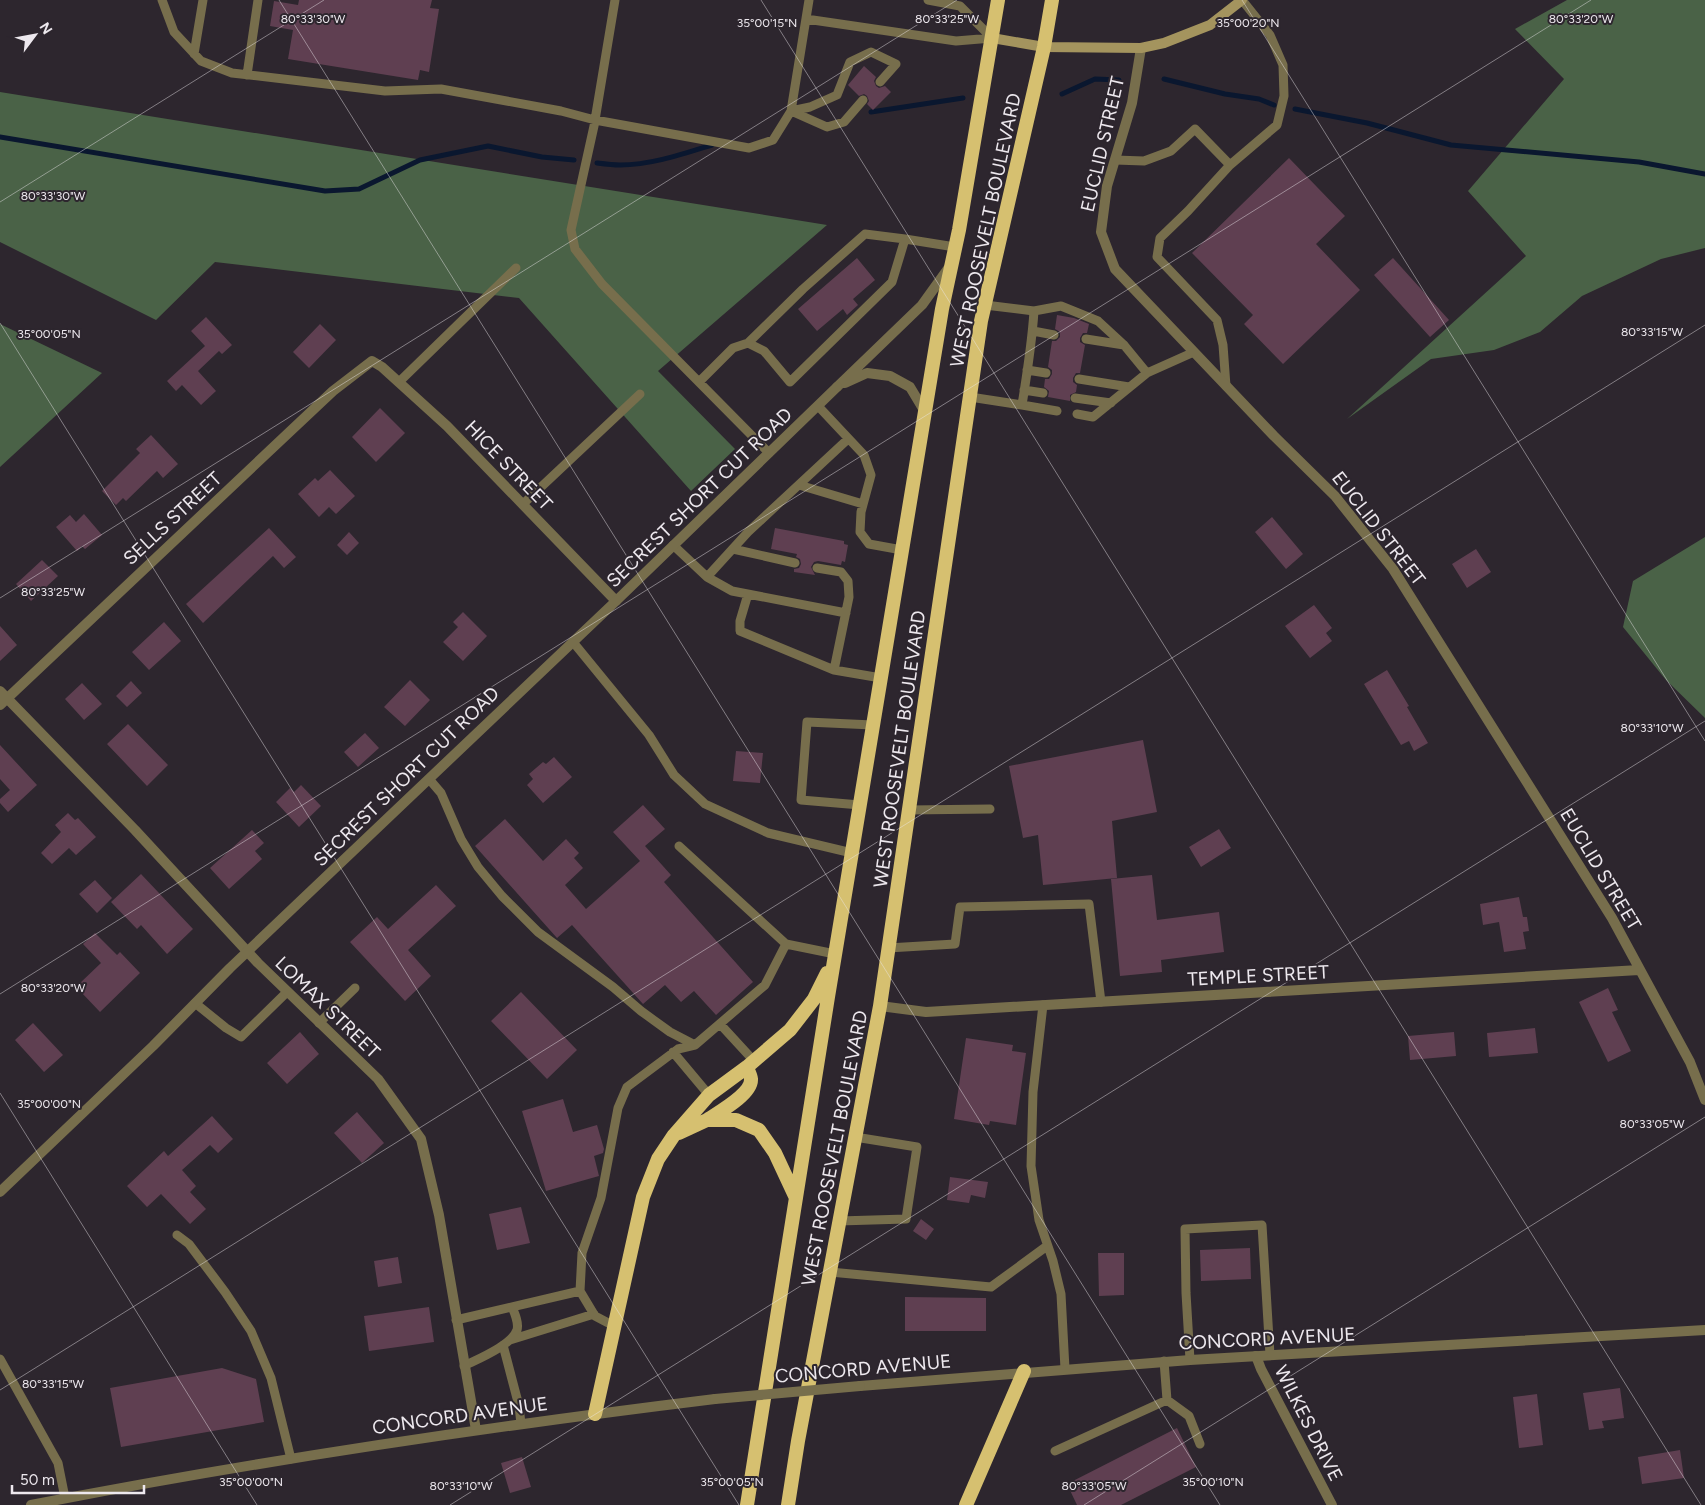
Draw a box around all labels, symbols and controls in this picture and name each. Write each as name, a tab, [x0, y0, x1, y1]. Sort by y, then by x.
north arrow	[10, 10, 60, 60]
text: 80°33'30"W	[281, 12, 346, 26]
text: 80°33'25"W	[915, 12, 979, 26]
text: 80°33'20"W	[1549, 12, 1614, 26]
text: 35°00'15"N	[737, 16, 797, 30]
text: 35°00'20"N	[1216, 16, 1280, 30]
text: N	[36, 19, 56, 37]
street label: EUCLID STREET	[1076, 74, 1129, 214]
street label: WEST ROOSEVELT BOULEVARD	[945, 91, 1026, 369]
text: 80°33'30"W	[21, 189, 86, 203]
text: 80°33'15"W	[1621, 325, 1684, 339]
text: 35°00'05"N	[17, 327, 81, 341]
street label: SECREST SHORT CUT ROAD	[602, 403, 797, 592]
street label: HICE STREET	[460, 416, 558, 515]
street label: SELLS STREET	[118, 467, 227, 570]
street label: EUCLID STREET	[1327, 467, 1431, 590]
text: 80°33'25"W	[21, 585, 85, 599]
street label: WEST ROOSEVELT BOULEVARD	[869, 609, 930, 889]
street label: SECREST SHORT CUT ROAD	[309, 682, 504, 871]
text: 80°33'10"W	[1621, 721, 1684, 735]
street label: EUCLID STREET	[1555, 804, 1646, 935]
street label: LOMAX STREET	[271, 952, 385, 1063]
street label: TEMPLE STREET	[1187, 960, 1330, 991]
text: 80°33'20"W	[21, 981, 86, 995]
street label: WEST ROOSEVELT BOULEVARD	[797, 1009, 872, 1288]
text: 35°00'00"N	[17, 1097, 81, 1111]
text: 80°33'05"W	[1620, 1117, 1685, 1131]
street label: CONCORD AVENUE	[1178, 1322, 1356, 1355]
street label: CONCORD AVENUE	[774, 1349, 952, 1388]
street label: WILKES DRIVE	[1269, 1361, 1348, 1485]
text: 80°33'15"W	[22, 1377, 85, 1391]
street label: CONCORD AVENUE	[371, 1392, 549, 1439]
scale bar	[12, 1462, 145, 1494]
text: 50 m	[20, 1471, 55, 1489]
text: 35°00'00"N	[219, 1475, 283, 1489]
text: 35°00'05"N	[700, 1475, 764, 1489]
text: 35°00'10"N	[1182, 1475, 1244, 1489]
text: 80°33'10"W	[430, 1479, 493, 1493]
text: 80°33'05"W	[1062, 1479, 1127, 1493]

